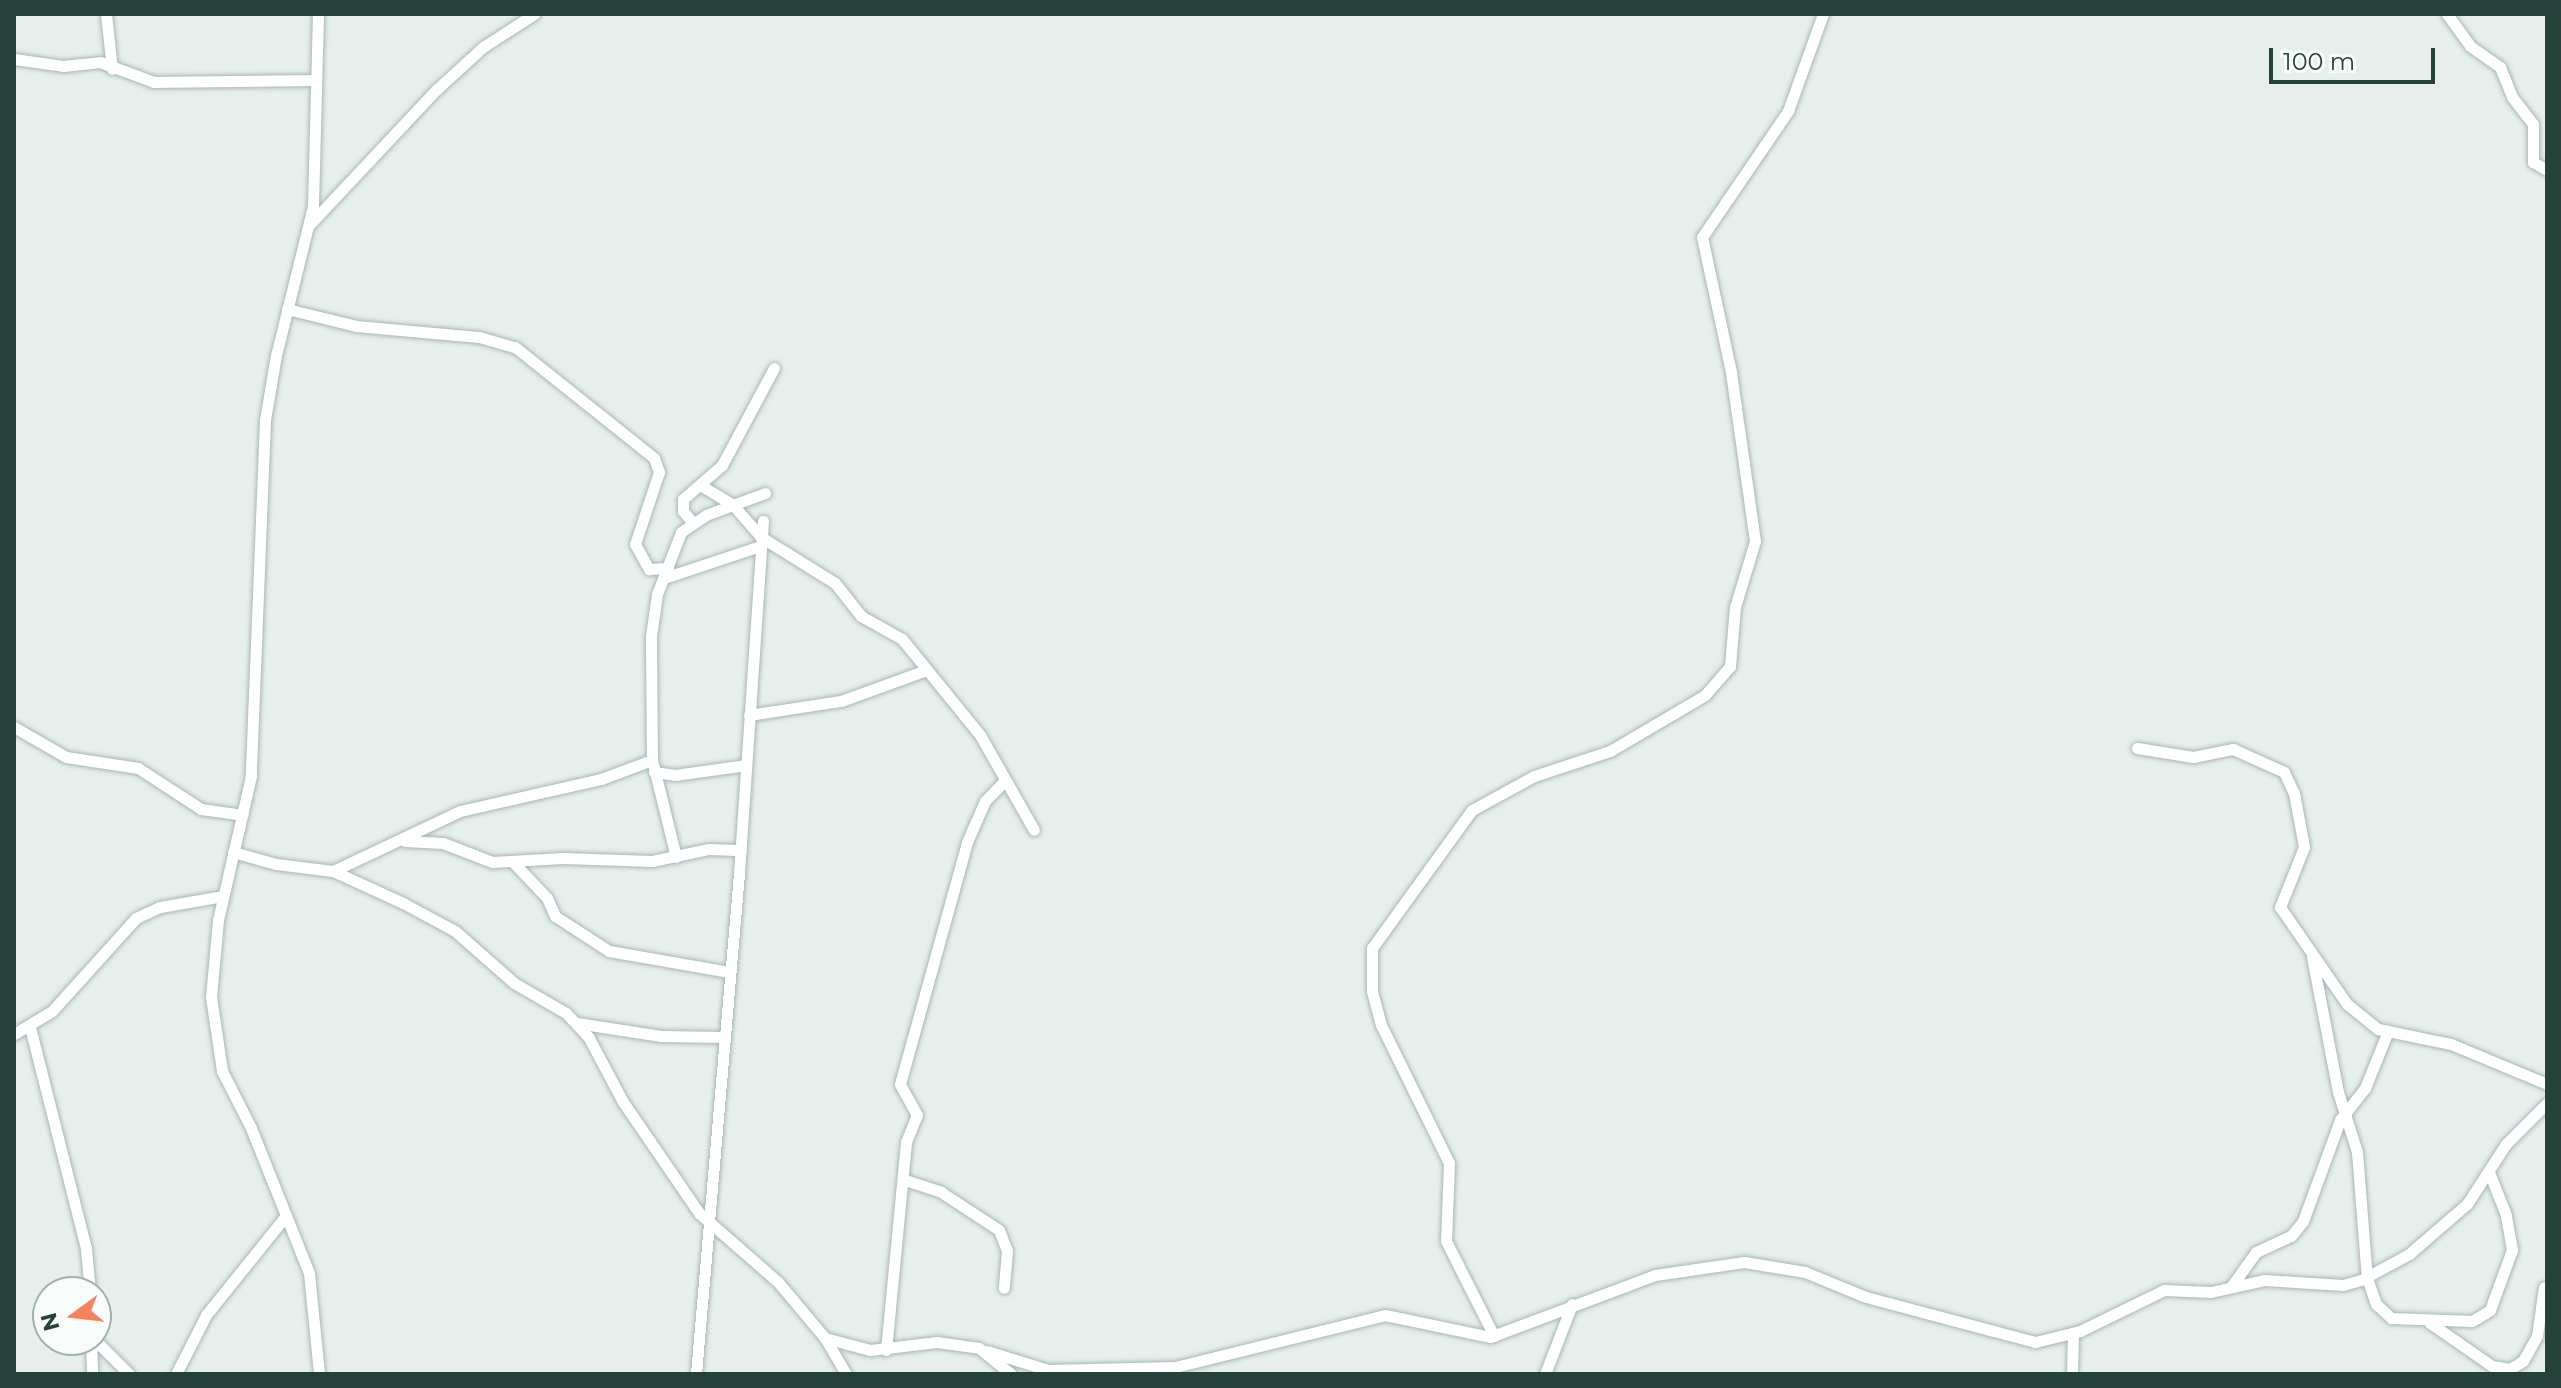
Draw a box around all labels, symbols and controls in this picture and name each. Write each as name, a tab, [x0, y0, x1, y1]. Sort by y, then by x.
scale bar	[2273, 32, 2439, 82]
text: 100 m	[2283, 47, 2355, 76]
north arrow	[32, 1276, 112, 1356]
text: N	[35, 1310, 66, 1334]

